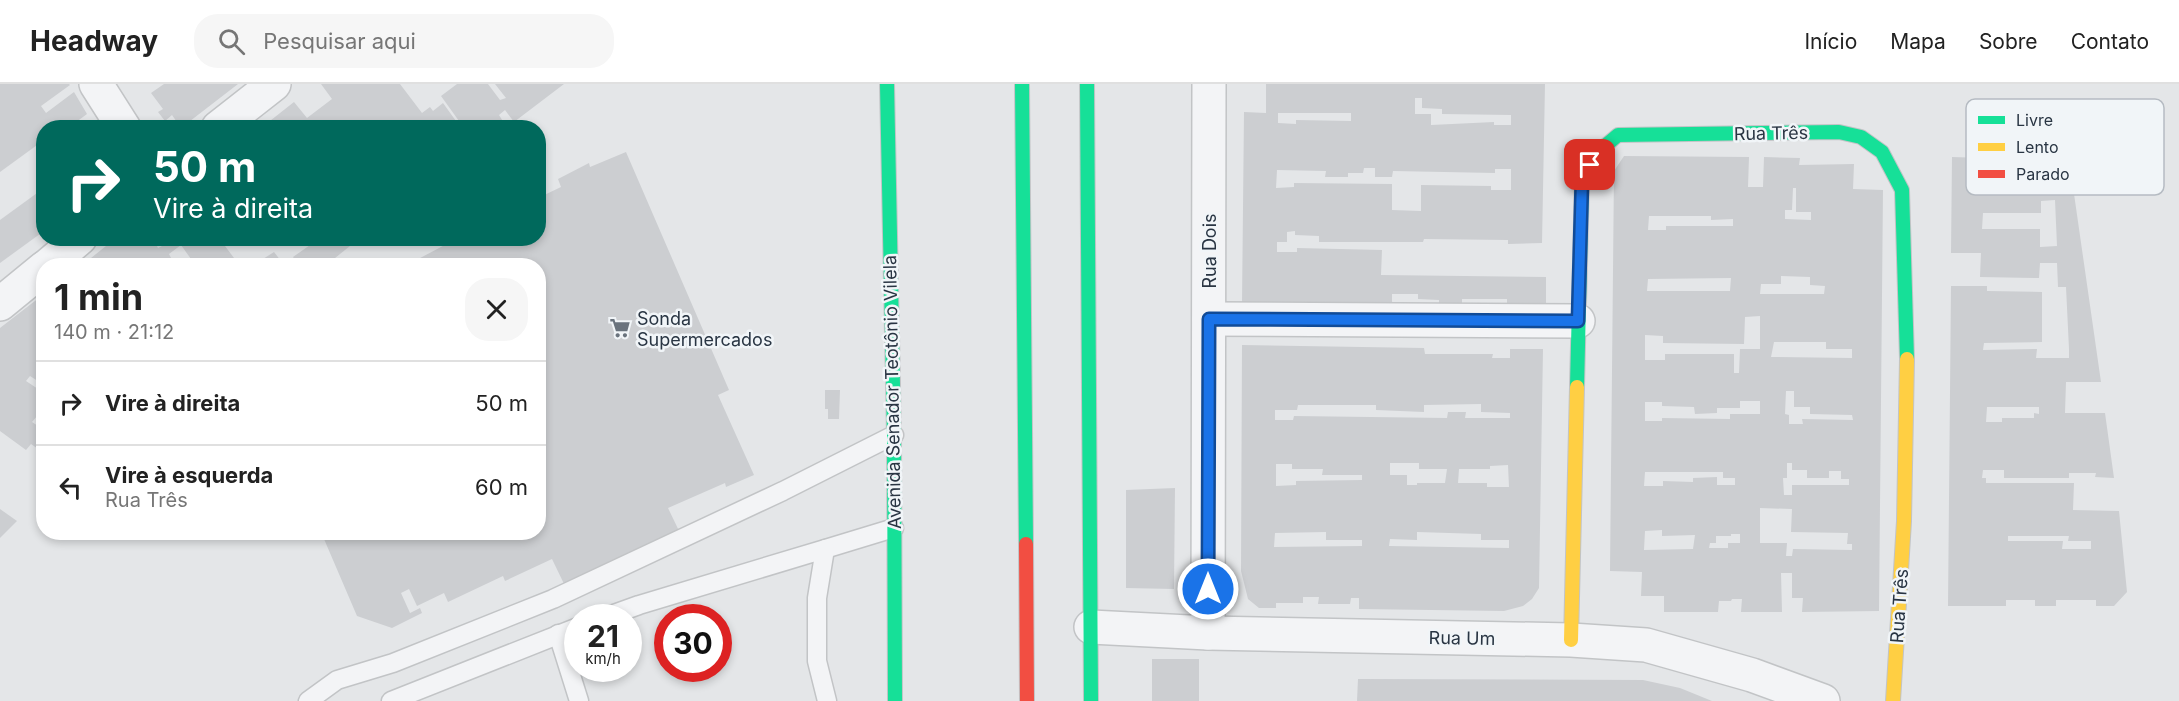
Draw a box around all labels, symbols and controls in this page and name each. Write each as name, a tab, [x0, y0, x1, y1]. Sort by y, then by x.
search box	[194, 14, 614, 68]
text: Headway	[30, 24, 158, 58]
icon: search	[215, 25, 248, 58]
text: Pesquisar aqui	[263, 28, 416, 54]
text: Início	[1804, 29, 1857, 54]
text: Mapa	[1890, 29, 1946, 54]
text: Sobre	[1979, 29, 2038, 54]
text: Contato	[2071, 29, 2149, 54]
legend	[1966, 99, 2164, 195]
text: Livre	[2016, 110, 2053, 130]
street label: Rua Três	[1734, 122, 1808, 144]
text: Lento	[2016, 137, 2059, 157]
pin	[1564, 139, 1615, 190]
text: 50 m	[153, 141, 256, 192]
icon: right	[54, 144, 132, 222]
icon: arrive	[1573, 148, 1606, 181]
text: Parado	[2016, 164, 2070, 184]
text: Vire à direita	[153, 192, 313, 225]
street label: Rua Dois	[1199, 213, 1220, 289]
street label: Avenida Senador Teotônio Vilela	[879, 255, 905, 529]
text: 1 min	[54, 275, 143, 319]
button: close	[465, 278, 528, 341]
place label: Sonda Supermercados	[637, 308, 772, 350]
supermarket icon: Sonda Supermercados	[608, 316, 632, 340]
text: 140 m · 21:12	[54, 320, 174, 344]
icon: right	[54, 387, 87, 420]
text: Vire à direita	[105, 390, 240, 416]
text: 50 m	[475, 390, 528, 416]
text: Vire à esquerda	[105, 462, 273, 488]
icon: left	[54, 471, 87, 504]
text: 60 m	[475, 474, 528, 500]
text: Rua Três	[105, 488, 188, 512]
position arrow	[1176, 557, 1240, 621]
street label: Rua Três	[1886, 568, 1912, 644]
speed limit sign: 30	[654, 604, 732, 682]
text: 21	[587, 618, 619, 654]
street label: Rua Um	[1429, 627, 1495, 649]
text: km/h	[585, 649, 621, 668]

